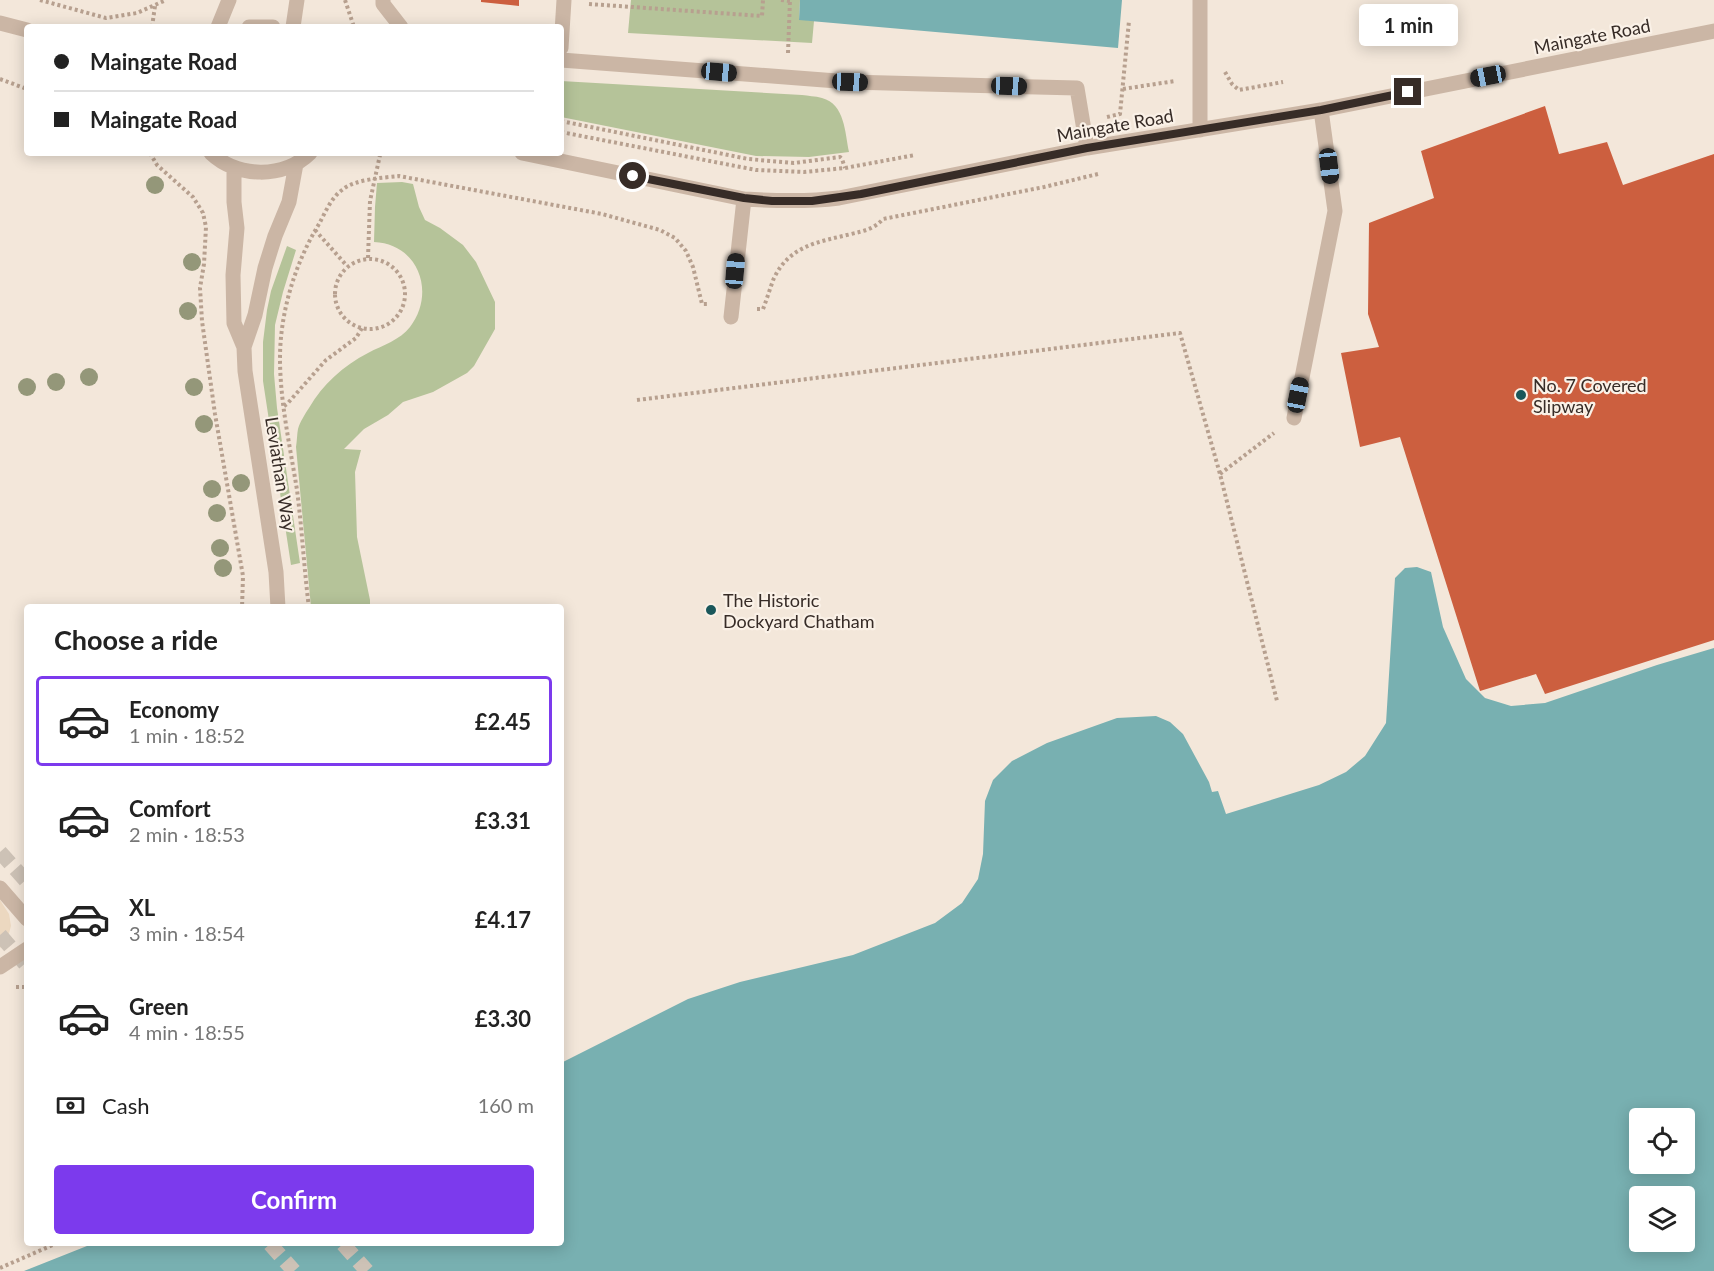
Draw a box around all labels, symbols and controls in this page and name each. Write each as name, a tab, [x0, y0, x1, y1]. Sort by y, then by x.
callout: 1 min	[1358, 5, 1458, 47]
text: 1 min	[1384, 13, 1433, 37]
street label: Maingate Road	[1532, 14, 1652, 58]
text: Maingate Road	[90, 48, 237, 75]
car	[700, 61, 738, 83]
car	[1469, 64, 1507, 88]
car	[832, 72, 868, 92]
car	[991, 76, 1027, 96]
route end	[1394, 78, 1421, 105]
street label: Maingate Road	[1055, 104, 1175, 146]
text: Maingate Road	[90, 106, 237, 133]
car	[1318, 147, 1340, 185]
route start	[619, 162, 646, 189]
car	[724, 252, 746, 290]
place label: No. 7 Covered Slipway	[1533, 374, 1647, 417]
car	[1286, 376, 1310, 414]
marker: No. 7 Covered Slipway	[1514, 388, 1528, 402]
street label: Leviathan Way	[261, 415, 301, 534]
place label: The Historic Dockyard Chatham	[723, 589, 875, 632]
marker: The Historic Dockyard Chatham	[704, 603, 718, 617]
text: Choose a ride	[54, 623, 218, 656]
icon: car	[57, 694, 111, 748]
text: Economy	[129, 696, 219, 723]
text: £2.45	[475, 708, 531, 735]
text: 1 min · 18:52	[129, 723, 245, 747]
icon: car	[57, 793, 111, 847]
text: Comfort	[129, 795, 211, 822]
text: £3.31	[475, 807, 531, 834]
text: 2 min · 18:53	[129, 822, 245, 846]
icon: car	[57, 892, 111, 946]
text: XL	[129, 894, 155, 921]
text: £4.17	[475, 906, 531, 933]
text: 3 min · 18:54	[129, 921, 245, 945]
icon: car	[57, 991, 111, 1045]
text: Green	[129, 993, 189, 1020]
text: £3.30	[475, 1005, 531, 1032]
text: 4 min · 18:55	[129, 1020, 245, 1044]
icon: cash	[54, 1089, 87, 1122]
text: Cash	[102, 1092, 149, 1119]
text: 160 m	[478, 1093, 534, 1117]
map controls	[1629, 1108, 1695, 1252]
button: locate	[1629, 1108, 1695, 1174]
button: Confirm	[54, 1165, 534, 1234]
button: layers	[1629, 1186, 1695, 1252]

